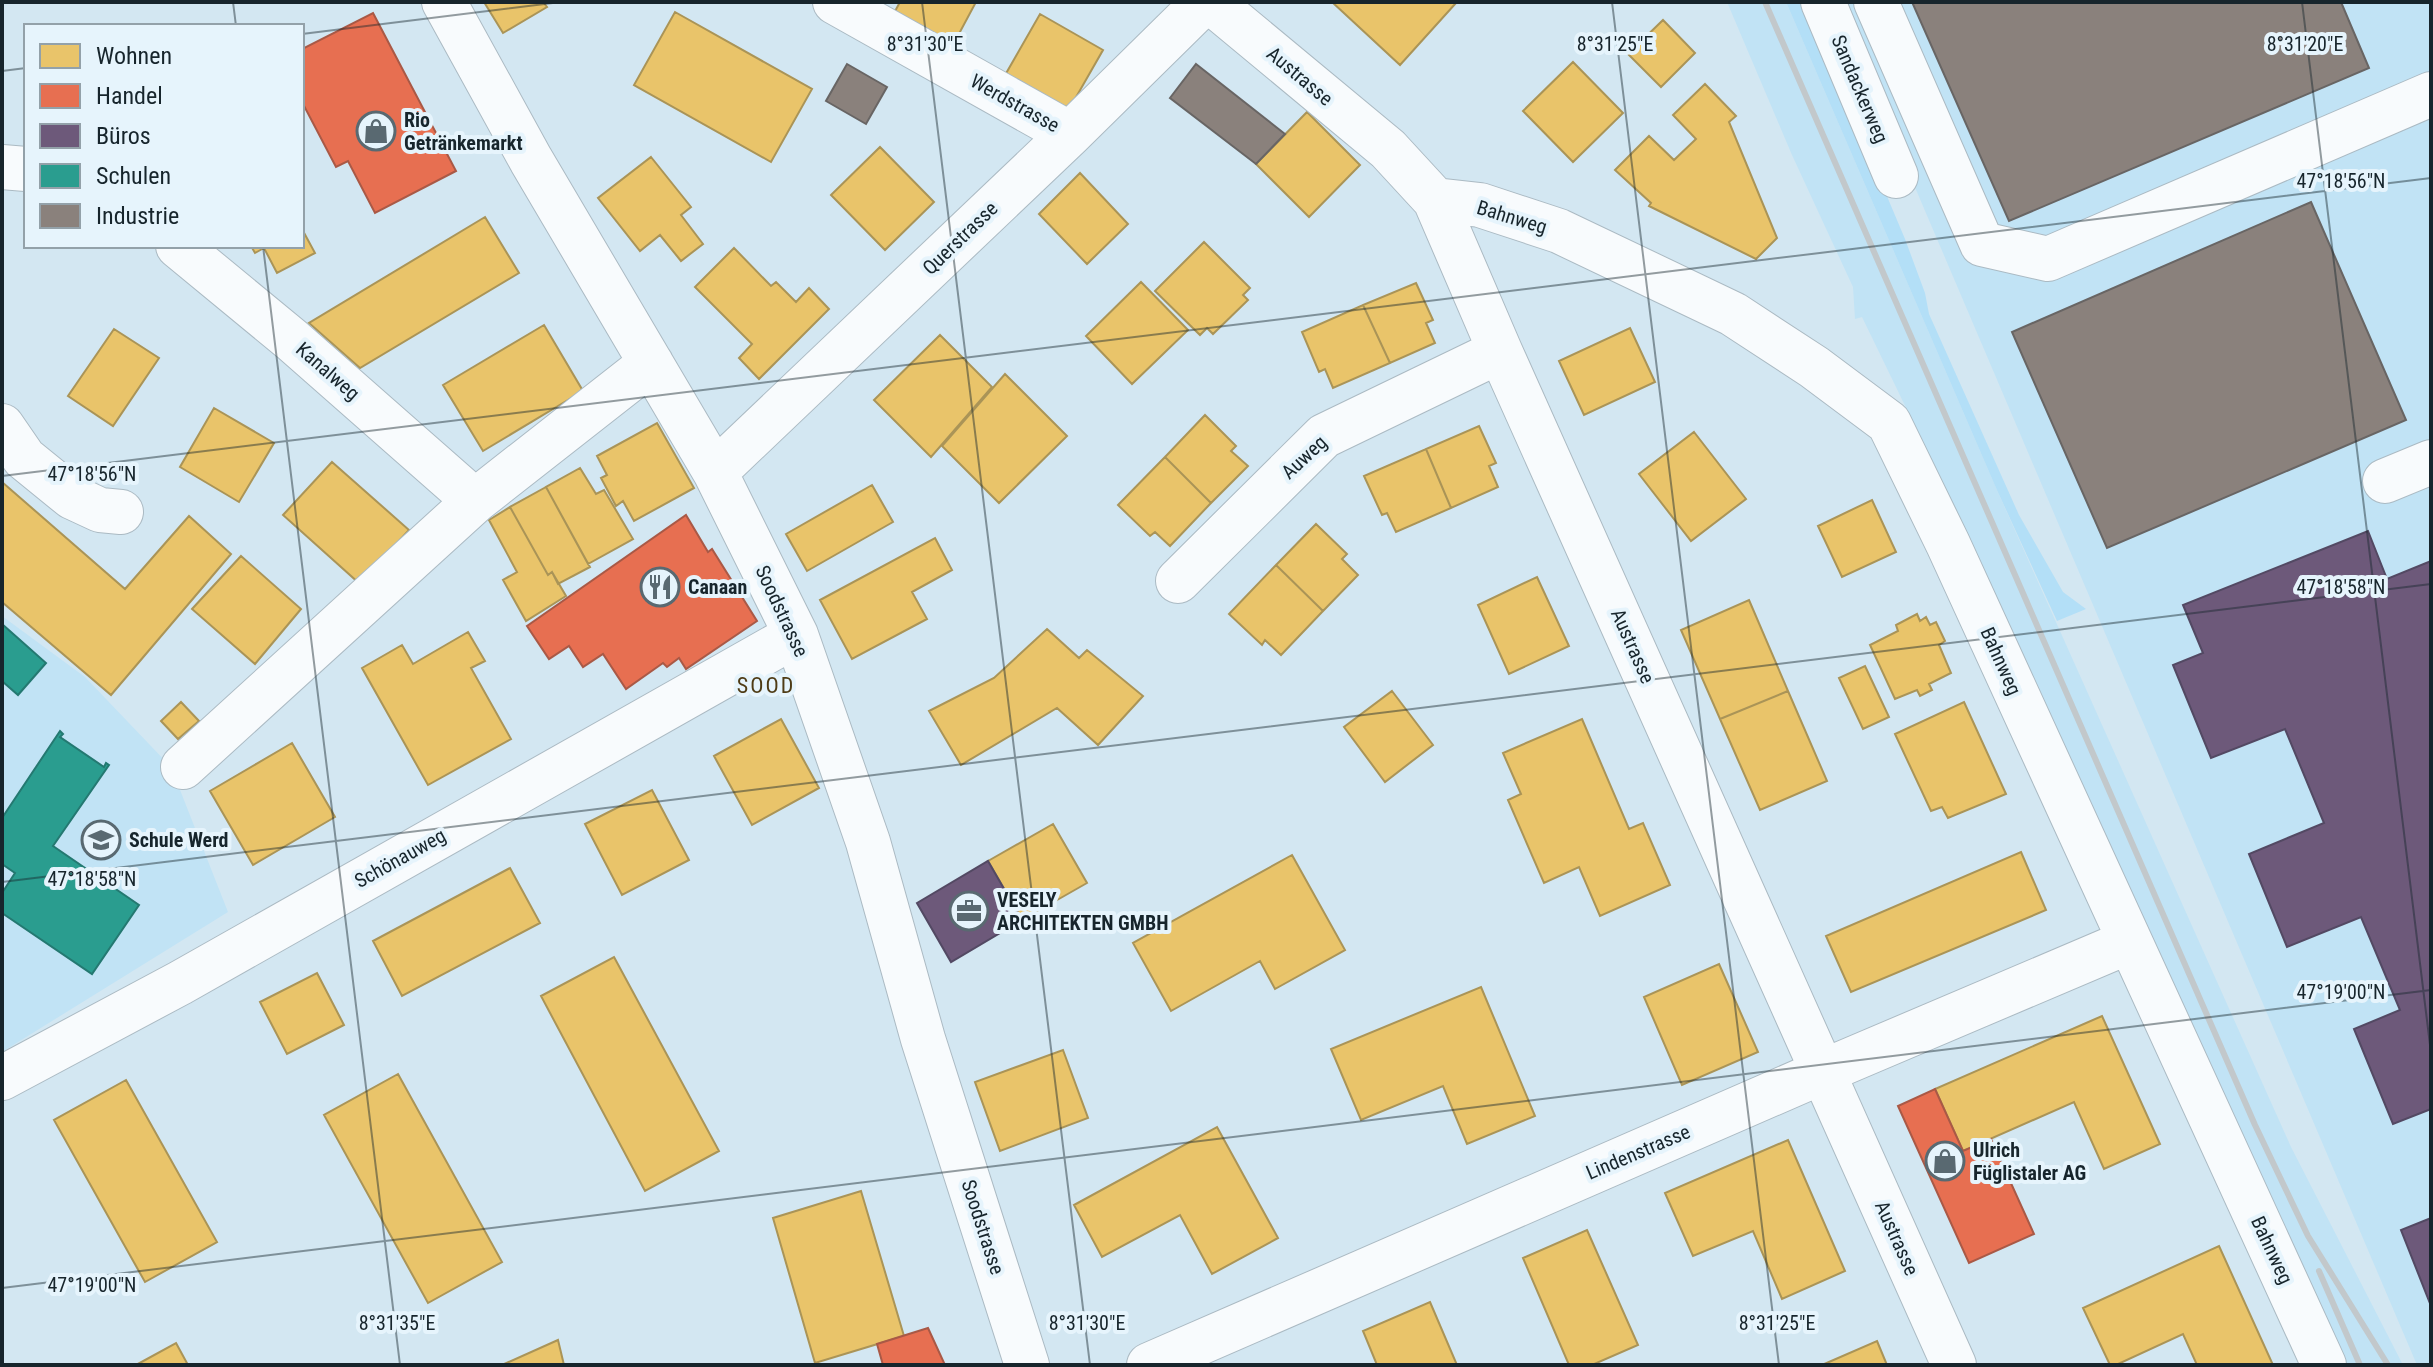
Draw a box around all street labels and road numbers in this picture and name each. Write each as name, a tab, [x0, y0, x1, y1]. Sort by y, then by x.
street label: Sandackerweg	[1826, 31, 1894, 147]
street label: Austrasse	[1262, 41, 1338, 111]
street label: Werdstrasse	[966, 69, 1064, 137]
street label: Bahnweg	[1474, 195, 1550, 239]
street label: Querstrasse	[917, 196, 1003, 280]
street label: Kanalweg	[291, 337, 365, 405]
street label: Auweg	[1276, 430, 1332, 484]
street label: Soodstrasse	[750, 561, 814, 661]
street label: Austrasse	[1606, 605, 1660, 687]
street label: Bahnweg	[1975, 623, 2027, 699]
street label: Schönauweg	[350, 823, 450, 893]
street label: Lindenstrasse	[1582, 1119, 1694, 1185]
street label: Soodstrasse	[956, 1177, 1010, 1277]
street label: Austrasse	[1870, 1197, 1924, 1279]
street label: Bahnweg	[2246, 1212, 2298, 1288]

